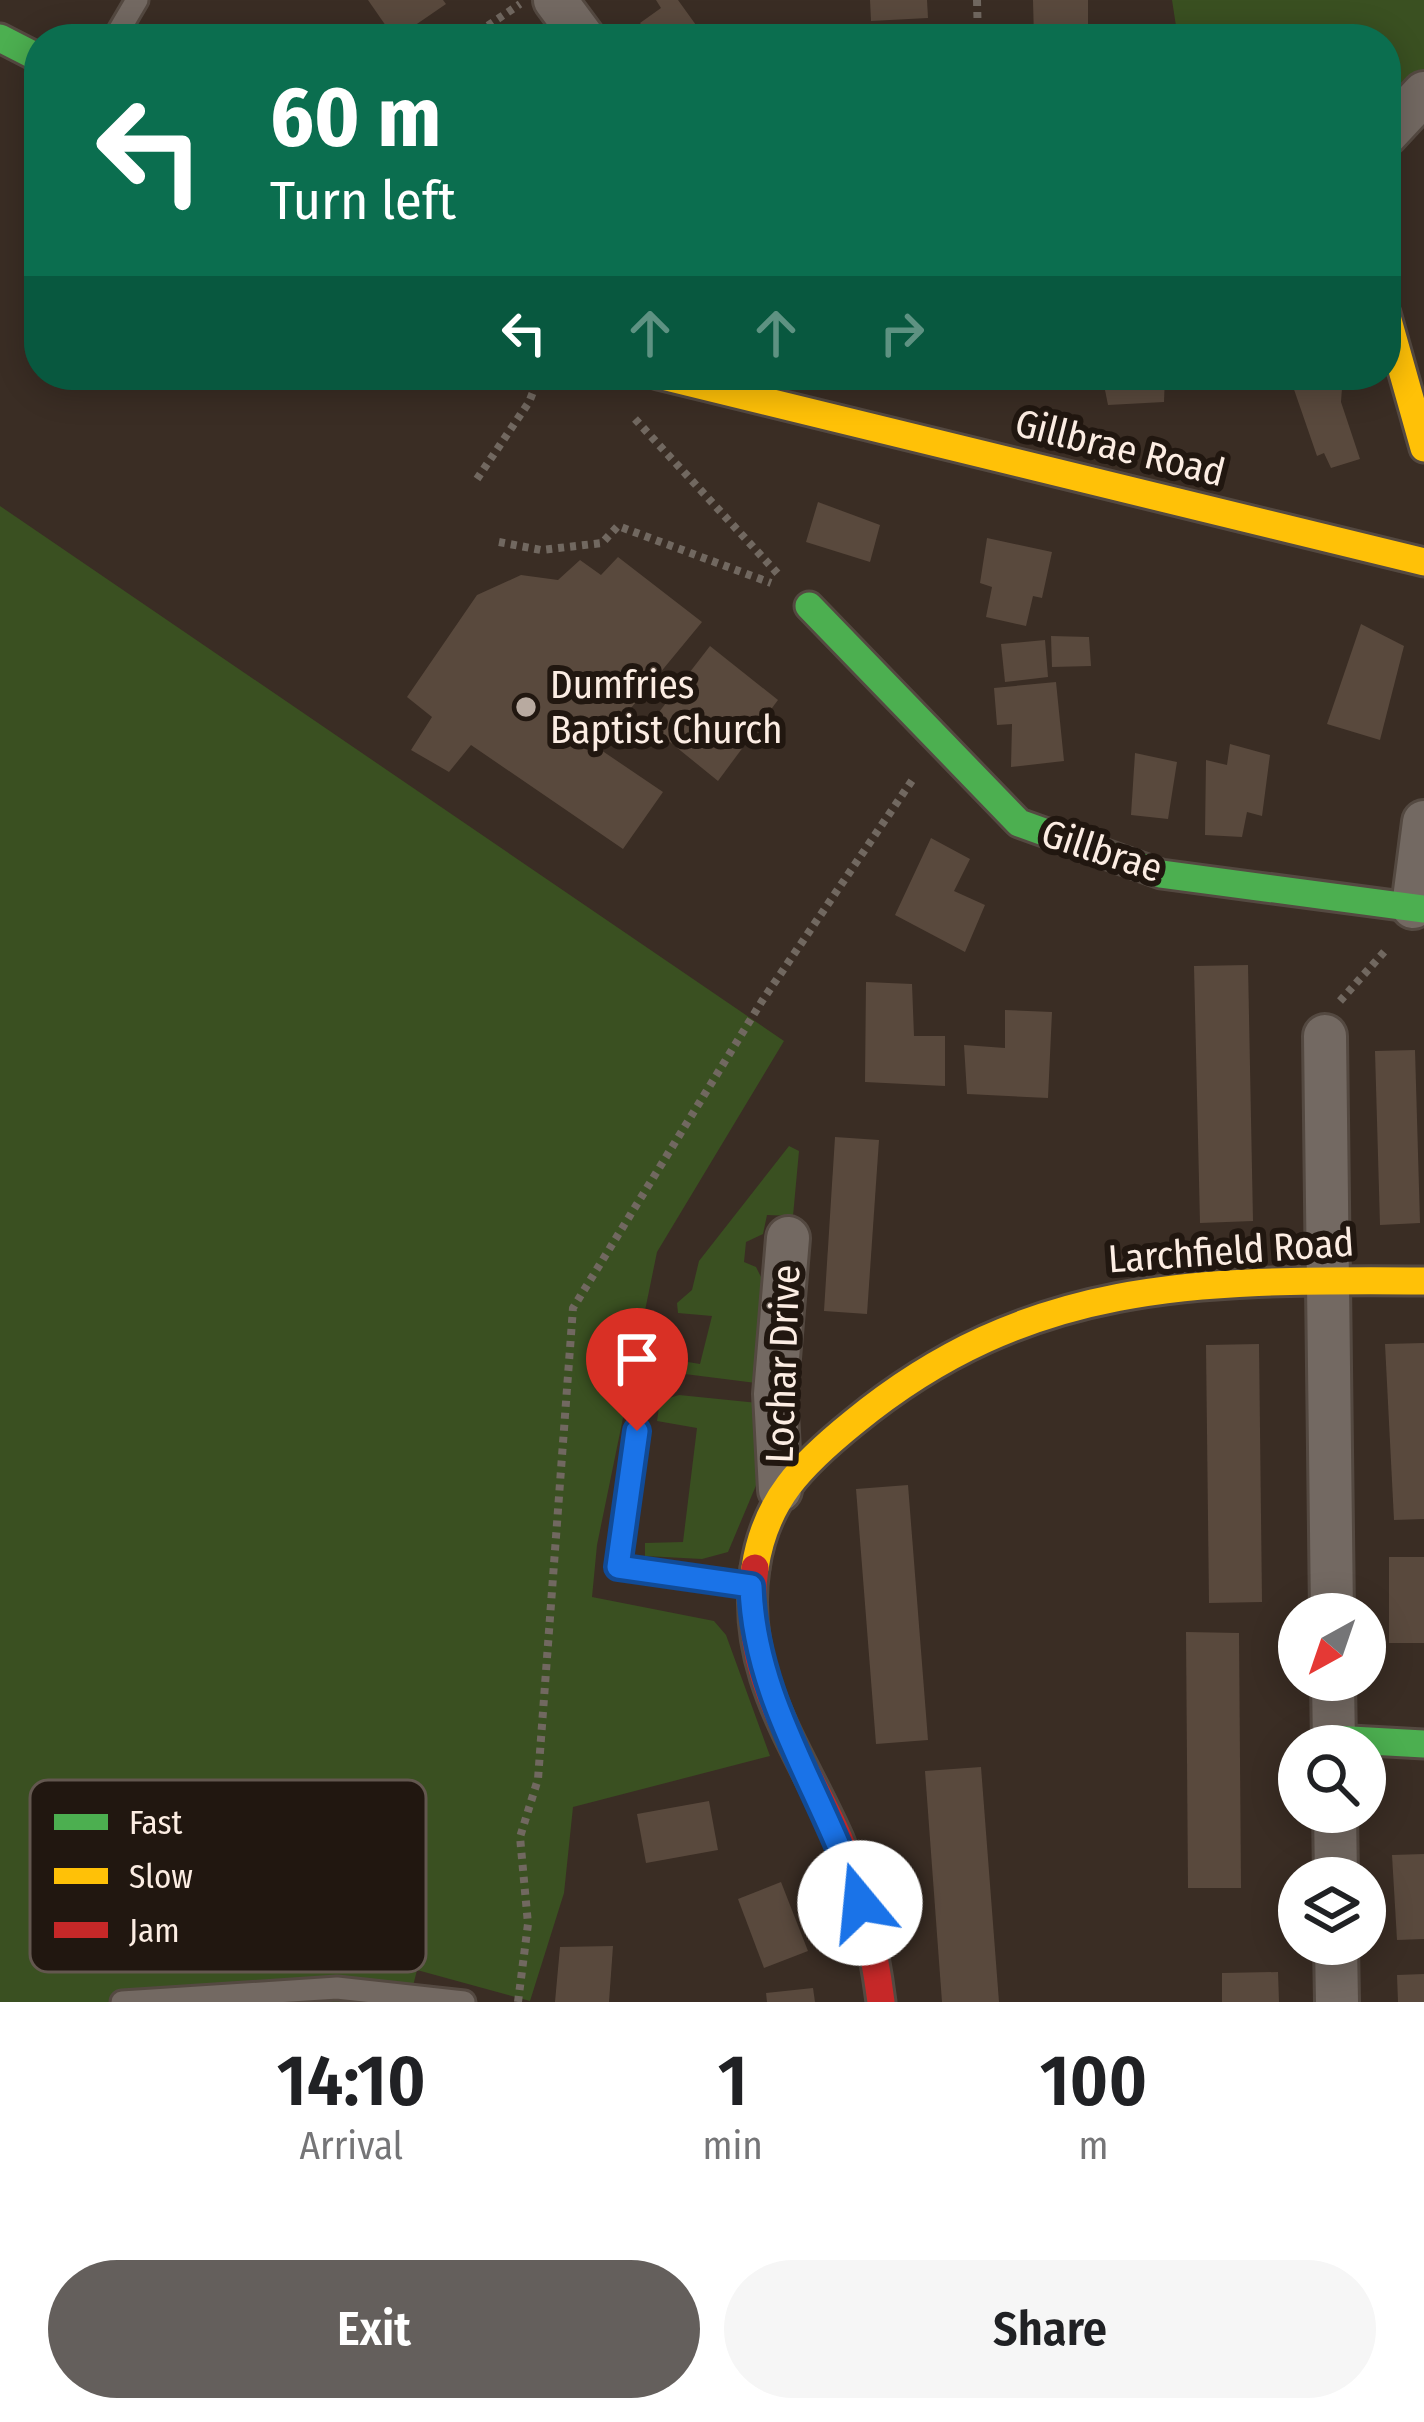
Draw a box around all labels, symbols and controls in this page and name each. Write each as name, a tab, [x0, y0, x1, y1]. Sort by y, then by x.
text: 60 m	[270, 67, 441, 168]
icon: left	[72, 72, 228, 228]
text: Turn left	[270, 169, 456, 233]
icon: left	[491, 300, 557, 366]
icon: ahead	[617, 300, 683, 366]
icon: ahead	[743, 300, 809, 366]
icon: right	[869, 300, 935, 366]
street label: Gillbrae Road	[1010, 400, 1230, 496]
place label: Dumfries Baptist Church	[550, 662, 782, 753]
marker: Dumfries Baptist Church	[513, 694, 539, 720]
street label: Gillbrae	[1036, 810, 1168, 892]
street label: Larchfield Road	[1106, 1219, 1356, 1283]
street label: Lochar Drive	[757, 1264, 809, 1464]
pin	[586, 1308, 688, 1431]
icon: arrive	[604, 1326, 670, 1392]
north arrow	[1278, 1593, 1386, 1701]
map controls	[1278, 1593, 1386, 1965]
button: search	[1278, 1725, 1386, 1833]
legend	[30, 1780, 426, 1972]
text: Fast	[129, 1803, 183, 1843]
position arrow	[797, 1840, 923, 1966]
text: Slow	[129, 1857, 193, 1897]
button: layers	[1278, 1857, 1386, 1965]
text: Jam	[129, 1911, 180, 1951]
text: 14:10	[277, 2038, 426, 2124]
text: 1	[718, 2038, 748, 2124]
text: 100	[1040, 2038, 1147, 2124]
text: Arrival	[300, 2123, 403, 2169]
text: min	[703, 2123, 763, 2169]
text: m	[1078, 2123, 1108, 2169]
button: Exit	[48, 2260, 700, 2398]
button: Share	[724, 2260, 1376, 2398]

